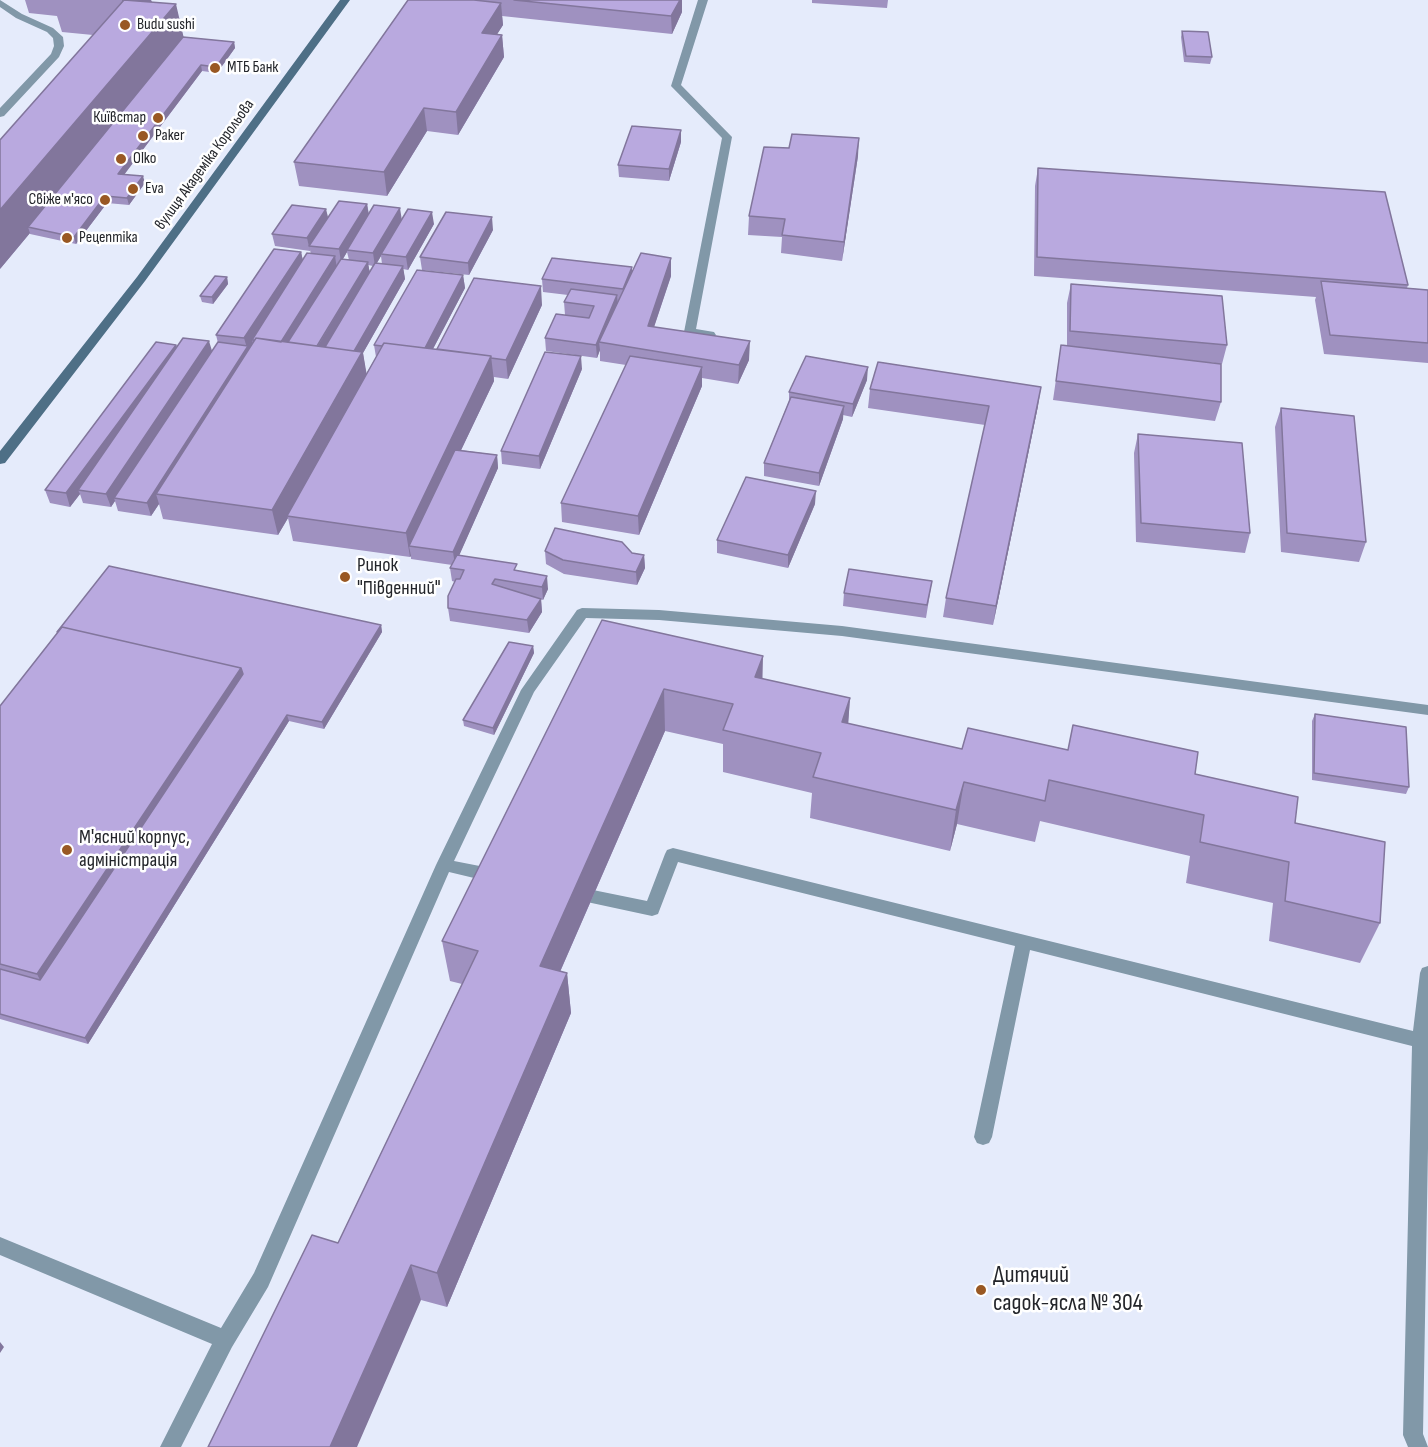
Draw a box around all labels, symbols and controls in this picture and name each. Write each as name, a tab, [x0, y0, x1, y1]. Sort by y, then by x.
place label: Budu sushi	[137, 15, 195, 35]
marker: Budu sushi	[118, 18, 132, 32]
place label: МТБ Банк	[227, 58, 278, 78]
marker: МТБ Банк	[208, 61, 222, 75]
street label: вулиця Академіка Корольова	[151, 96, 259, 234]
place label: Київстар	[93, 108, 146, 128]
marker: Київстар	[151, 111, 165, 125]
place label: Paker	[155, 126, 185, 146]
marker: Paker	[136, 129, 150, 143]
place label: Olko	[133, 149, 156, 169]
marker: Olko	[114, 152, 128, 166]
place label: Eva	[145, 179, 164, 199]
marker: Eva	[126, 182, 140, 196]
place label: Свіже м'ясо	[28, 190, 93, 210]
marker: Свіже м'ясо	[98, 193, 112, 207]
place label: Рецептіка	[79, 228, 138, 248]
marker: Рецептіка	[60, 231, 74, 245]
place label: Ринок "Південний"	[357, 554, 441, 601]
marker: Ринок "Південний"	[338, 570, 352, 584]
place label: М'ясний корпус, адміністрація	[79, 826, 190, 873]
marker: М'ясний корпус, адміністрація	[60, 843, 74, 857]
place label: Дитячий садок-ясла № 304	[993, 1262, 1143, 1318]
marker: Дитячий садок-ясла № 304	[974, 1283, 988, 1297]

